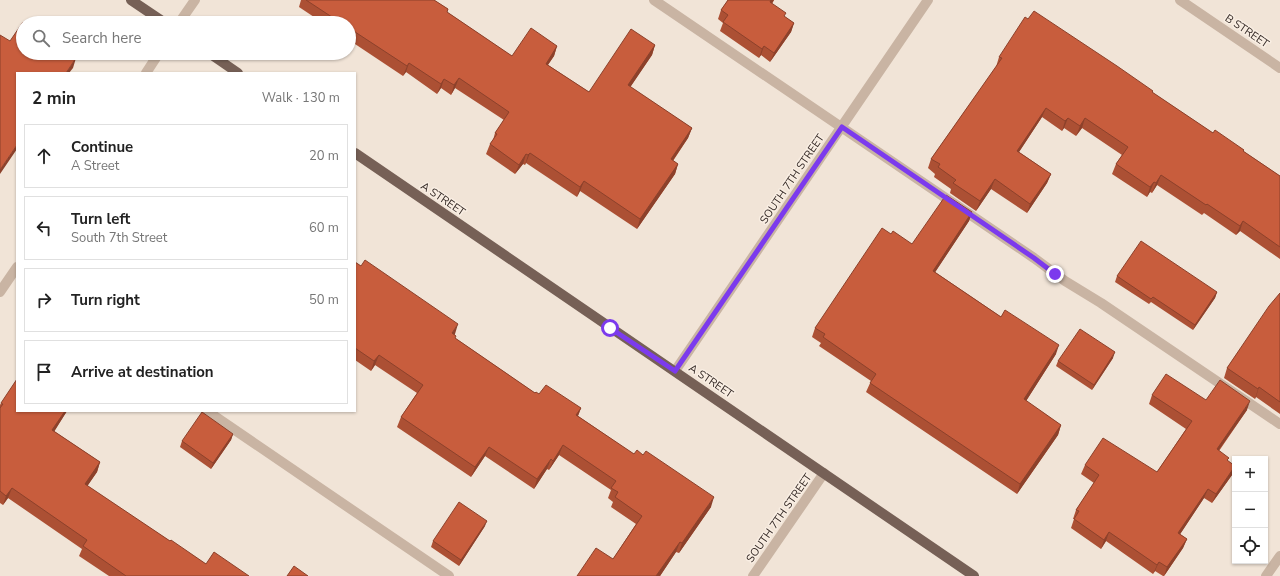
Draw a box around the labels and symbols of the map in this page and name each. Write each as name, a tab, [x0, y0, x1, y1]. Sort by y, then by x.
street label: B STREET	[1222, 11, 1272, 51]
street label: SOUTH 7TH STREET	[756, 131, 828, 227]
street label: A STREET	[418, 179, 469, 220]
route end	[1046, 265, 1064, 283]
route start	[601, 319, 619, 337]
street label: A STREET	[686, 361, 737, 402]
street label: SOUTH 7TH STREET	[743, 470, 816, 565]

